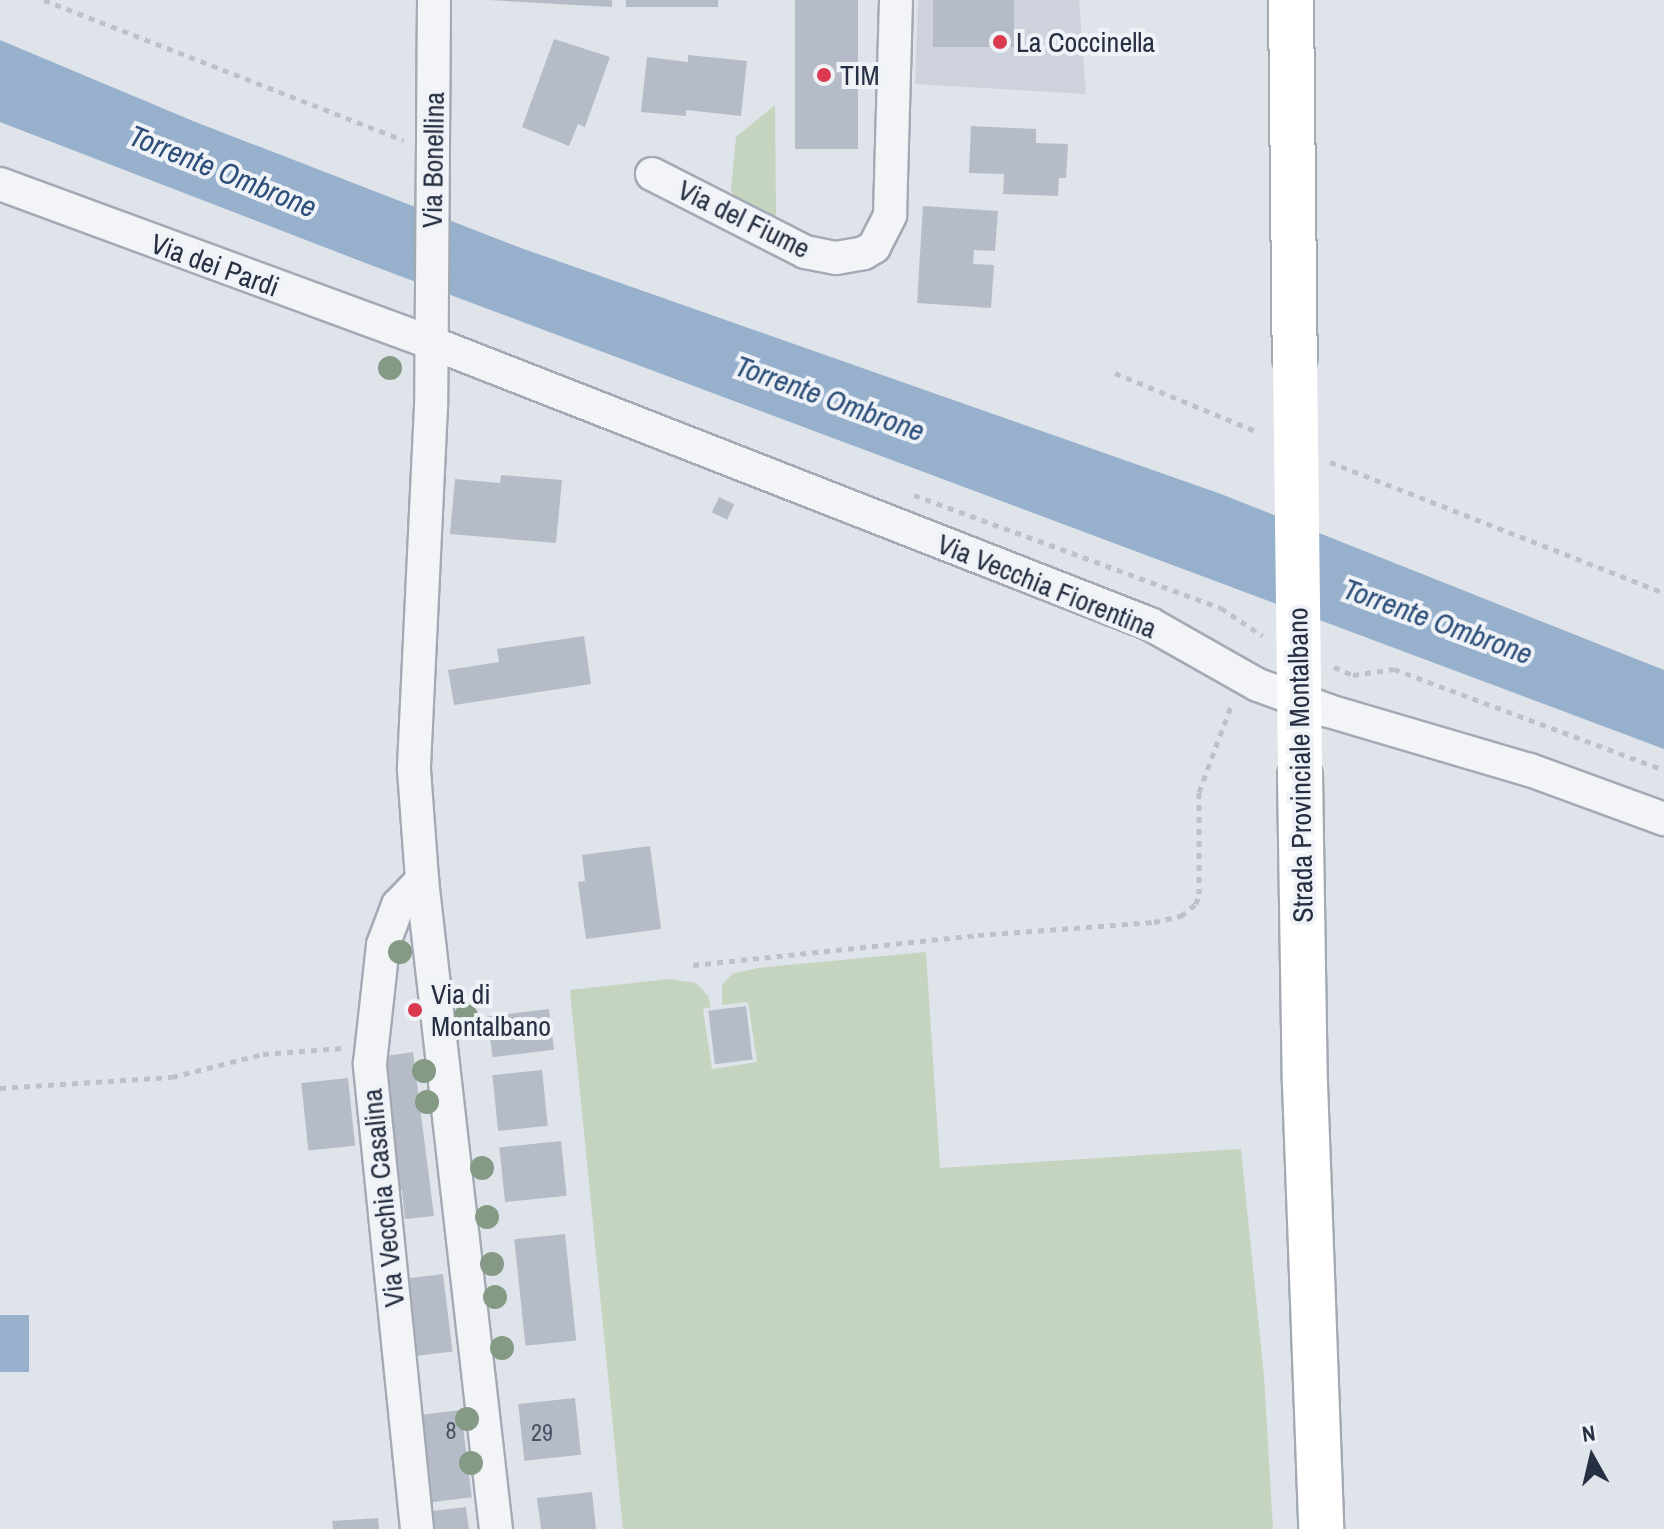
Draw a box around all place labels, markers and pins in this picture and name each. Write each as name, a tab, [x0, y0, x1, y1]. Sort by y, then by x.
place label: La Coccinella	[1016, 25, 1155, 59]
marker: La Coccinella	[991, 33, 1009, 51]
place label: TIM	[840, 58, 880, 92]
marker: TIM	[815, 66, 833, 84]
place label: Via di Montalbano	[431, 977, 551, 1043]
marker: Via di Montalbano	[406, 1001, 424, 1019]

